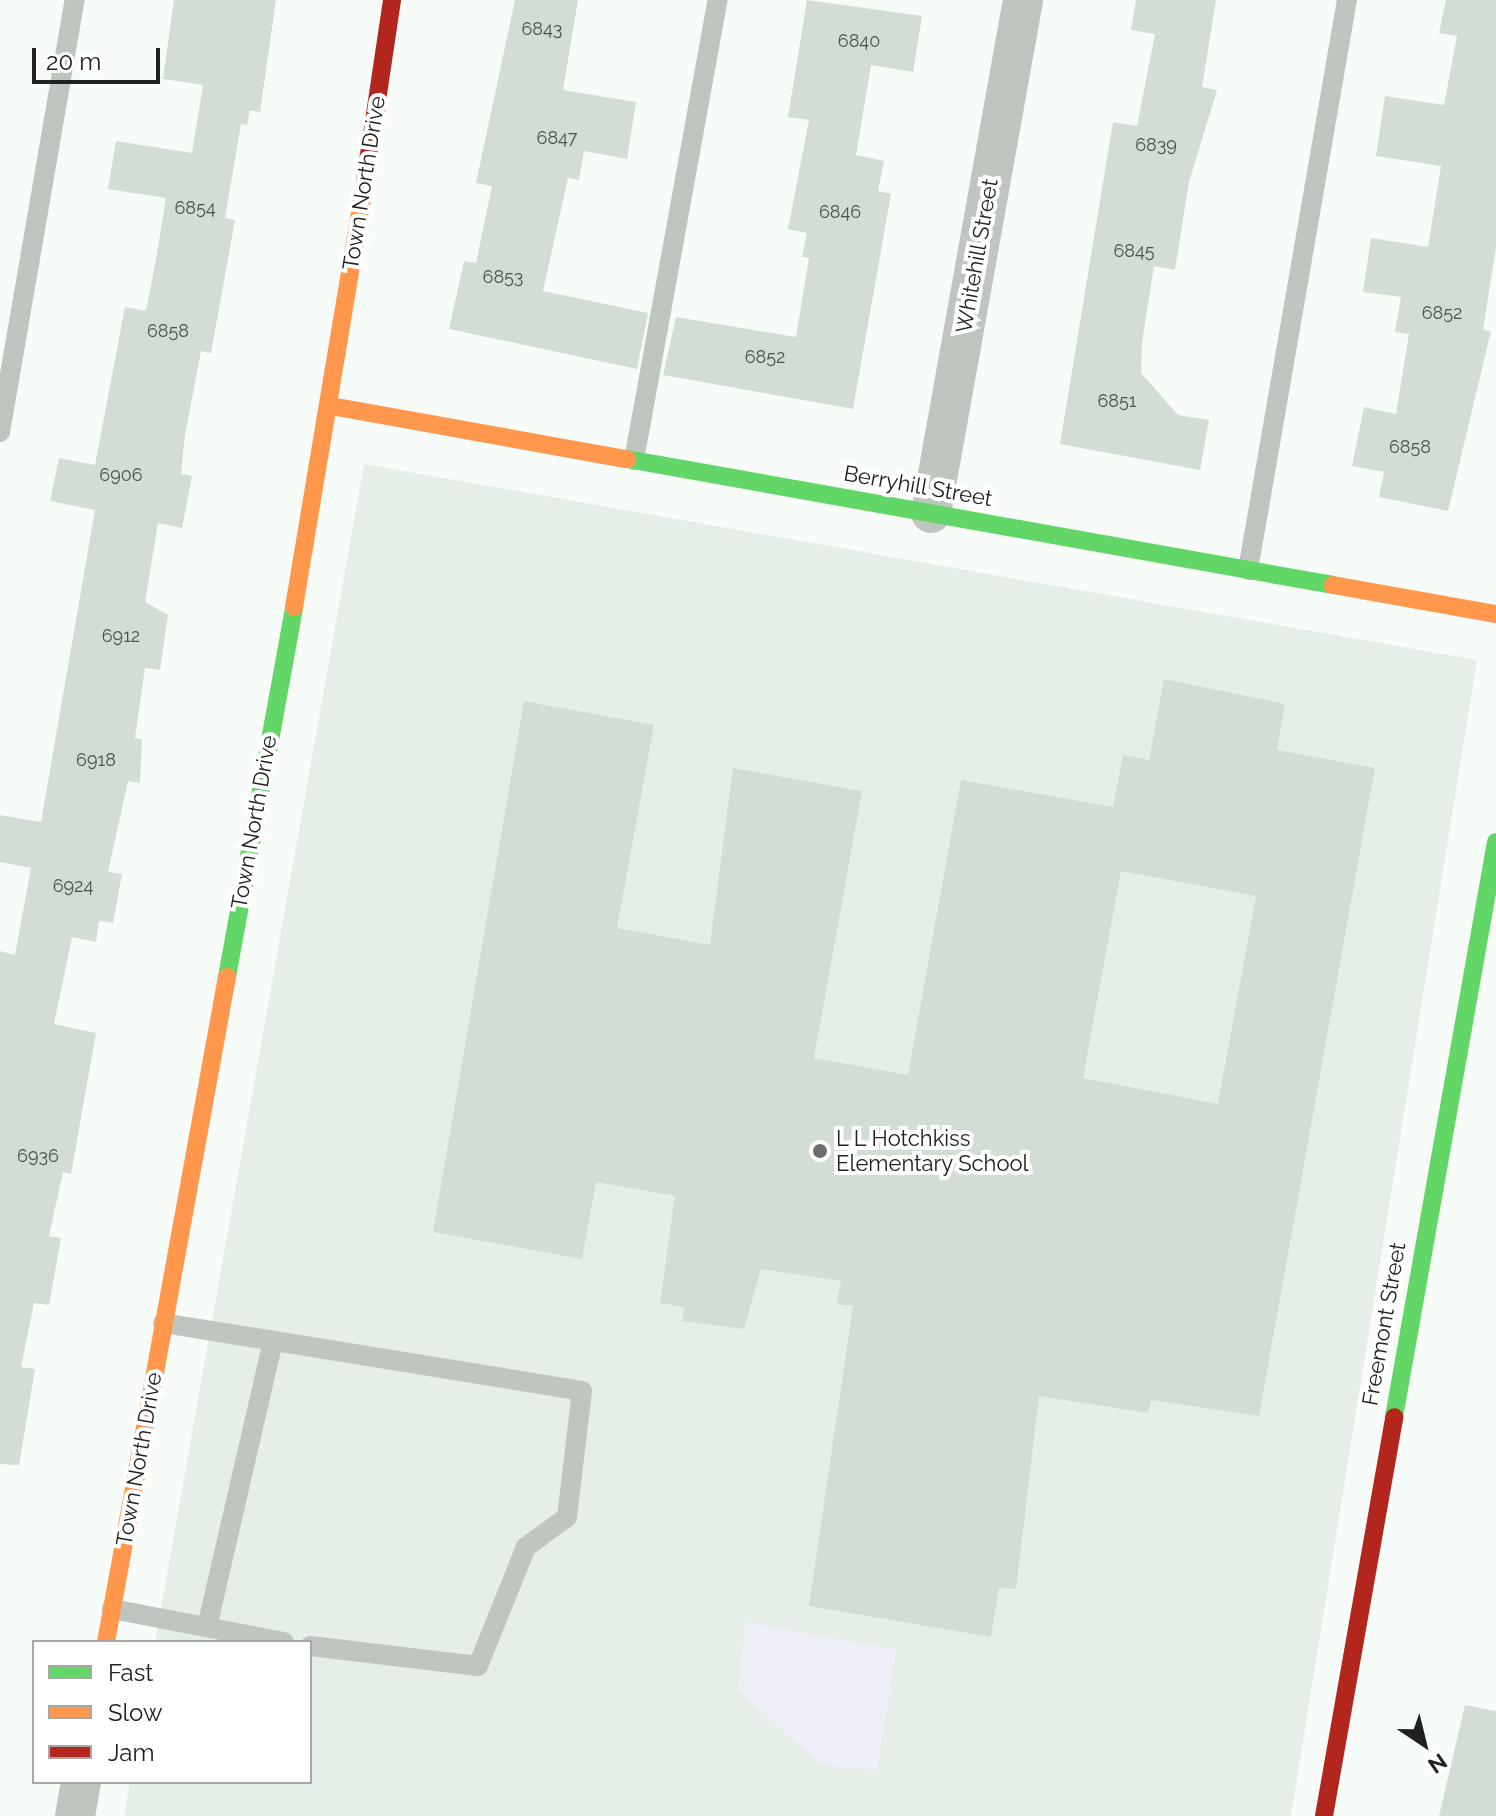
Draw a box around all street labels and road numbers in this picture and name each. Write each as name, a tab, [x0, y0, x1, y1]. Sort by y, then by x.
street label: Town North Drive	[337, 94, 391, 272]
street label: Whitehill Street	[950, 176, 1004, 336]
street label: Berryhill Street	[841, 460, 995, 512]
street label: Town North Drive	[226, 733, 282, 911]
street label: Freemont Street	[1357, 1240, 1411, 1408]
street label: Town North Drive	[111, 1370, 167, 1548]

